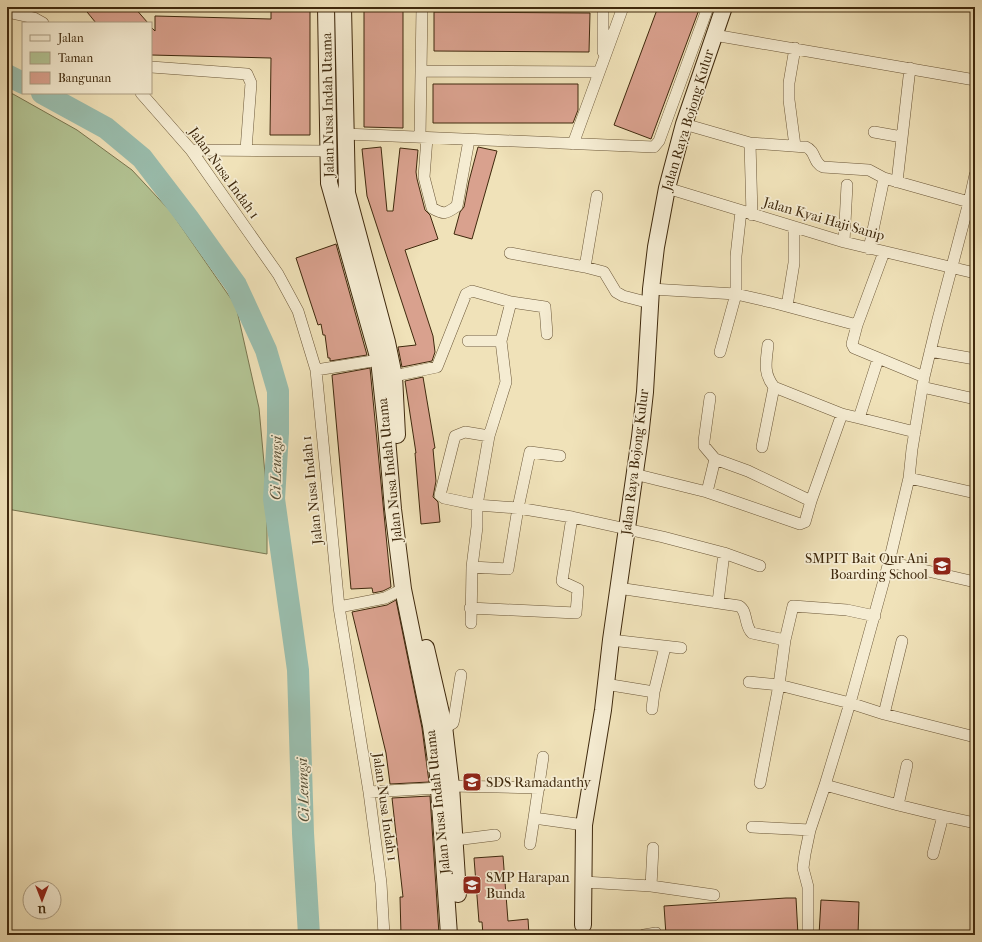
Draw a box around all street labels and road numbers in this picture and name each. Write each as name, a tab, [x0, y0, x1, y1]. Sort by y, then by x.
street label: Jalan Nusa Indah Utama	[318, 32, 338, 179]
street label: Jalan Raya Bojong Kulur	[658, 47, 718, 194]
street label: Jalan Nusa Indah 1	[184, 123, 263, 222]
street label: Jalan Kyai Haji Sanip	[760, 193, 887, 245]
street label: Jalan Raya Bojong Kulur	[617, 388, 652, 537]
street label: Jalan Nusa Indah Utama	[374, 397, 406, 544]
street label: Jalan Nusa Indah 1	[298, 435, 326, 546]
street label: Jalan Nusa Indah Utama	[422, 729, 454, 876]
street label: Jalan Nusa Indah 1	[369, 751, 401, 862]

